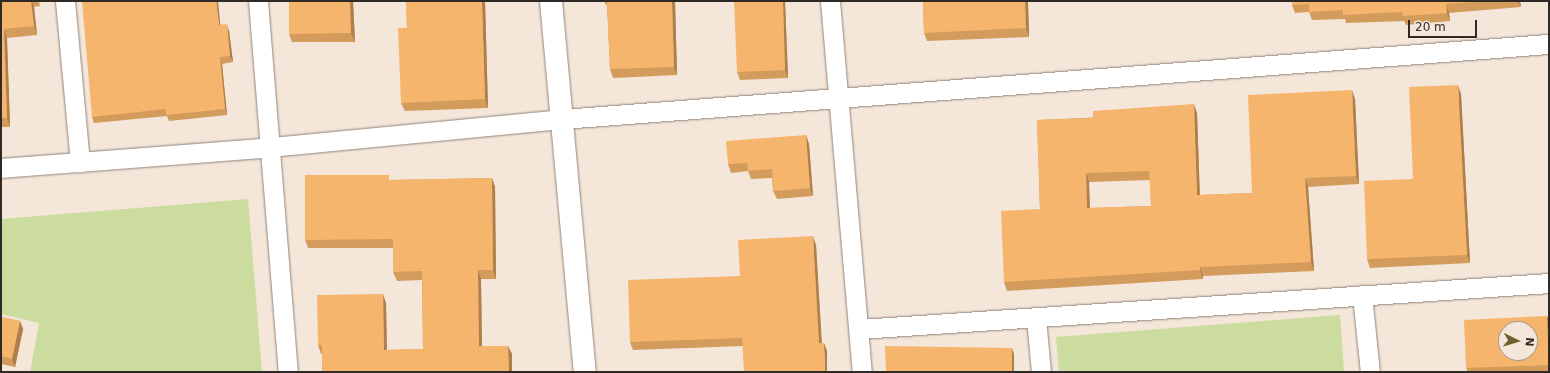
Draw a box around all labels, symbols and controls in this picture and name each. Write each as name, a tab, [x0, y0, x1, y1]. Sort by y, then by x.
scale bar	[1410, 12, 1479, 38]
text: 20 m	[1415, 20, 1446, 34]
north arrow	[1498, 321, 1538, 361]
text: N	[1523, 337, 1536, 347]

